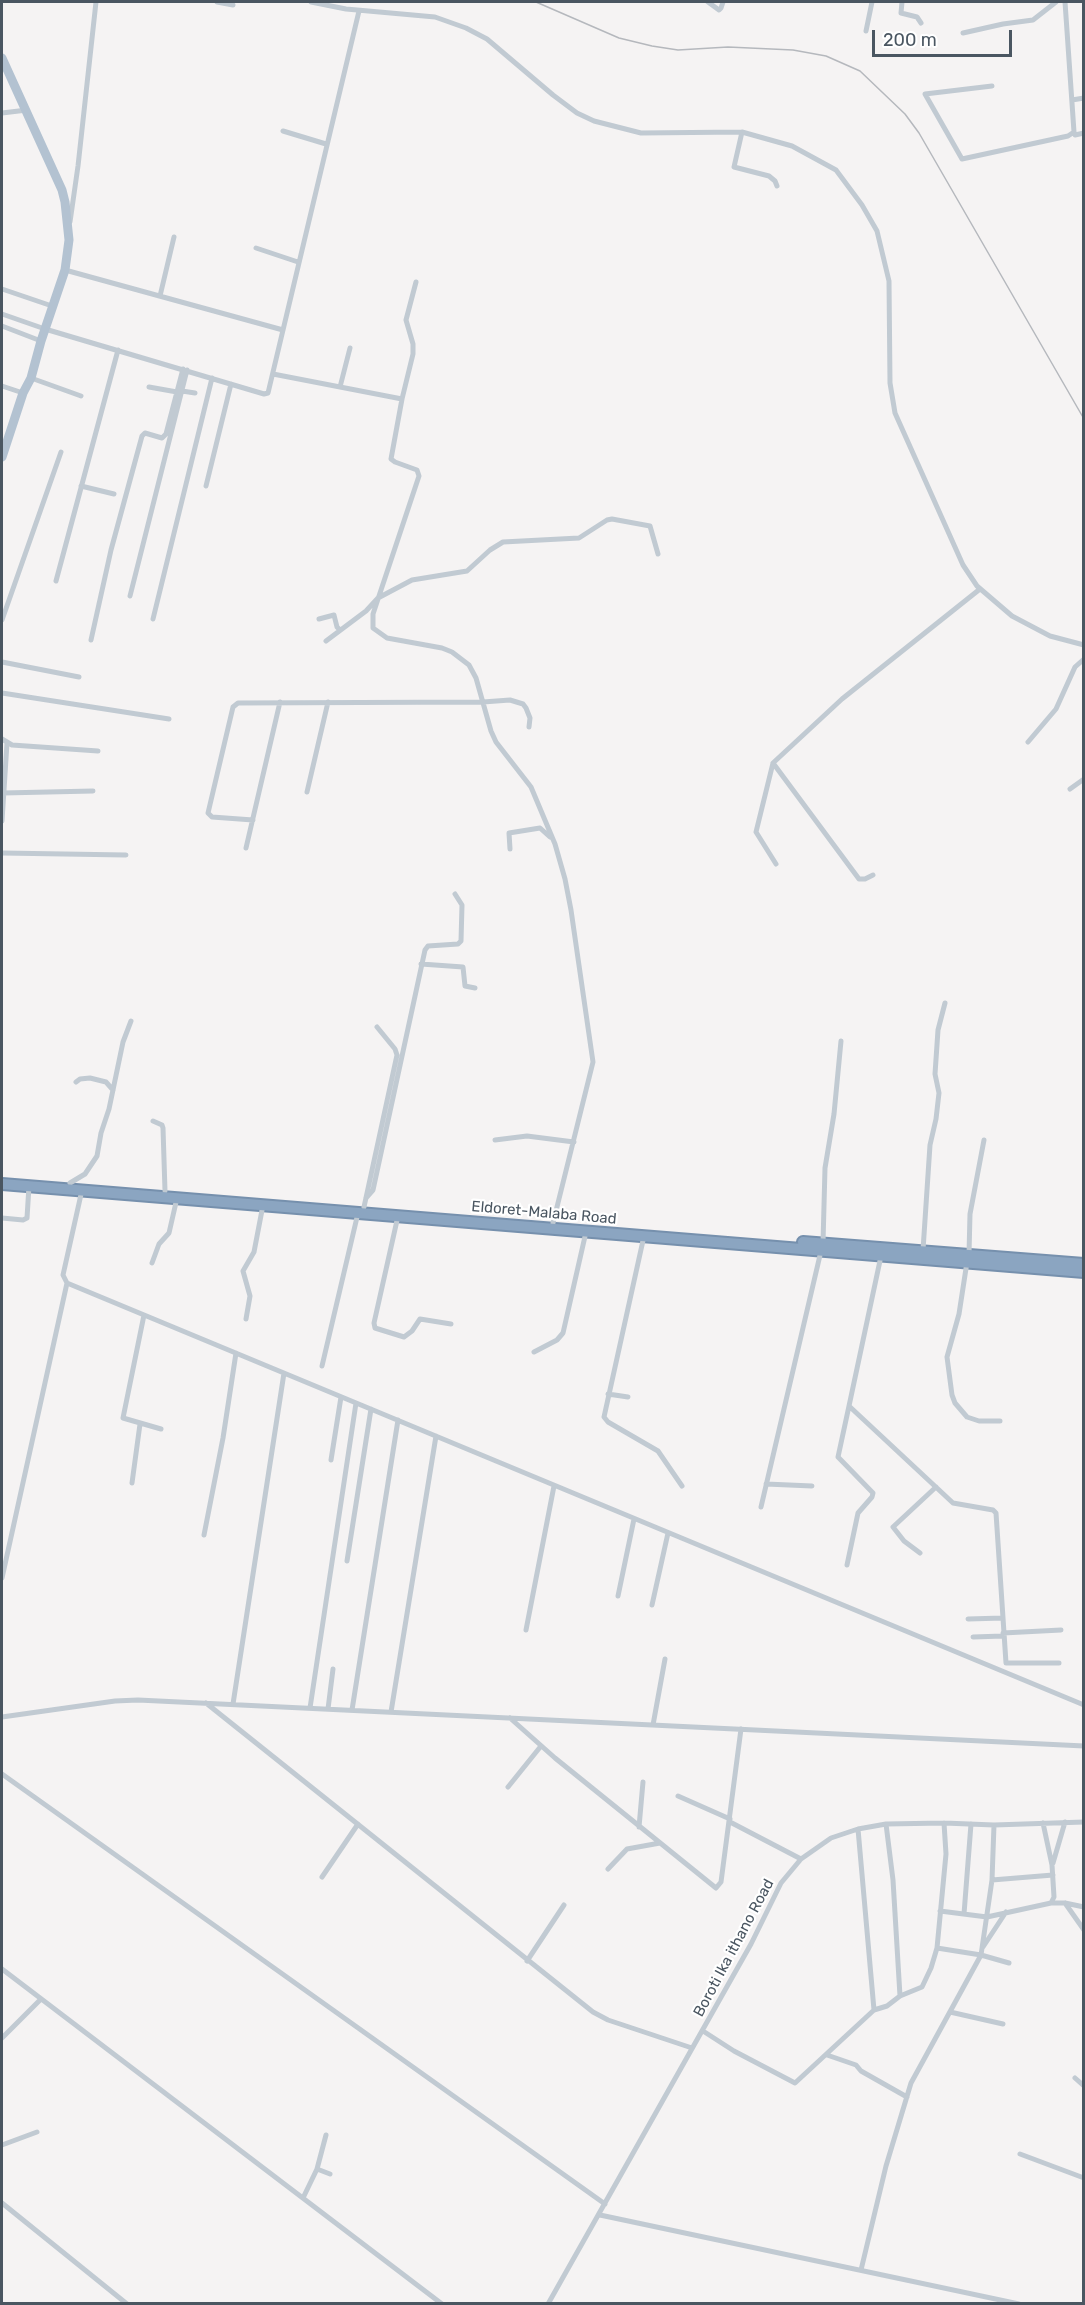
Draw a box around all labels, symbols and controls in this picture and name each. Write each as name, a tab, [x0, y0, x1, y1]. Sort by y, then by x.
scale bar	[875, 18, 1014, 56]
text: 200 m	[883, 29, 937, 51]
street label: Eldoret-Malaba Road	[471, 1198, 617, 1228]
street label: Boroti Ika ithano Road	[690, 1876, 778, 2020]

